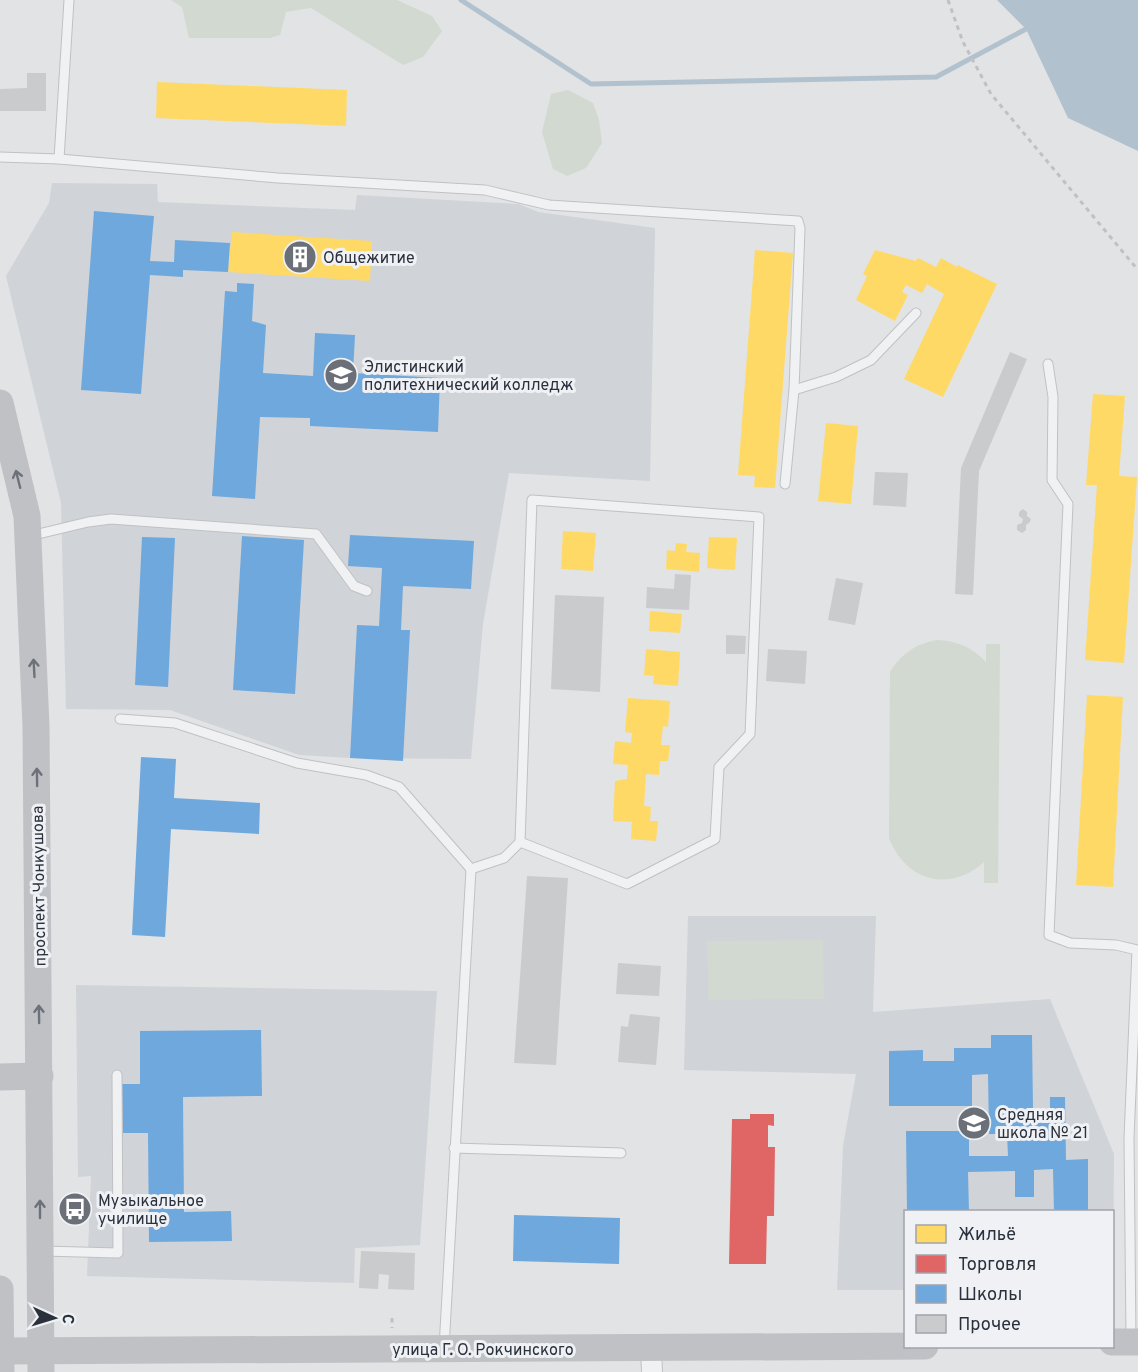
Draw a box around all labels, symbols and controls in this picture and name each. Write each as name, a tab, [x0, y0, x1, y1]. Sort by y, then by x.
building icon: Общежитие	[282, 239, 318, 275]
place label: Общежитие	[323, 249, 415, 269]
school or university icon: Элистинский политехнический колледж	[323, 357, 359, 393]
place label: Элистинский политехнический колледж	[364, 358, 574, 396]
one-way arrow	[12, 469, 24, 488]
one-way arrow	[28, 659, 39, 679]
one-way arrow	[31, 767, 43, 787]
street label: проспект Чонкушова	[29, 805, 51, 966]
one-way arrow	[33, 1004, 45, 1024]
school or university icon: Средняя школа № 21	[956, 1105, 992, 1141]
place label: Средняя школа № 21	[997, 1106, 1088, 1144]
bus stop icon: Музыкальное училище	[57, 1191, 93, 1227]
place label: Музыкальное училище	[98, 1192, 204, 1230]
one-way arrow	[35, 1199, 46, 1219]
legend	[904, 1210, 1114, 1348]
text: Жильё	[958, 1224, 1016, 1247]
text: Торговля	[958, 1254, 1036, 1277]
text: Школы	[958, 1284, 1022, 1307]
north arrow	[24, 1288, 84, 1348]
text: С	[57, 1313, 77, 1325]
text: Прочее	[958, 1314, 1021, 1337]
street label: улица Г. О. Рокчинского	[392, 1341, 574, 1361]

